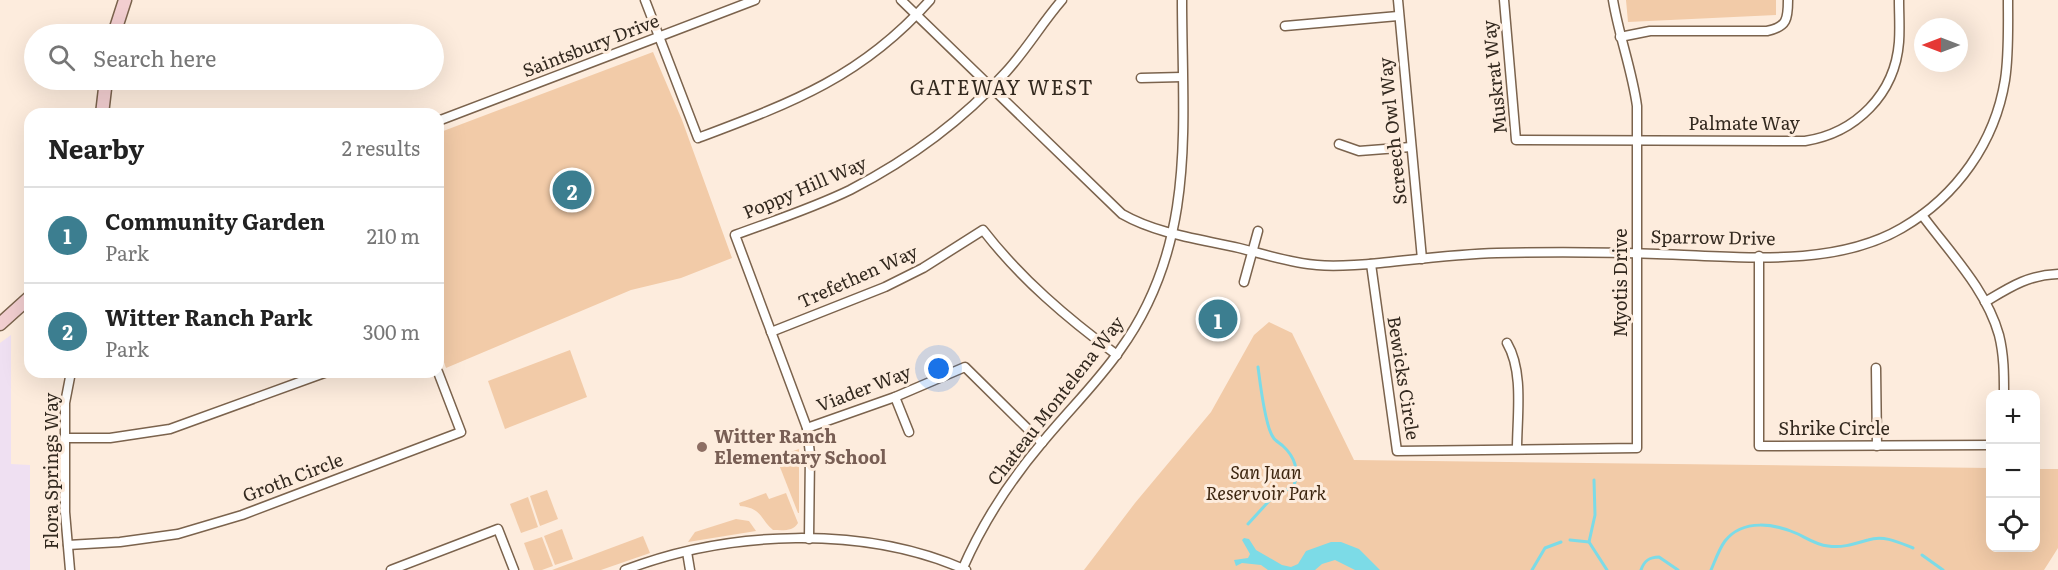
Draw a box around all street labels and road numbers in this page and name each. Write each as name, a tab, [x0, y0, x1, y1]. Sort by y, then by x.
street label: Saintsbury Drive	[518, 6, 663, 83]
street label: Muskrat Way	[1474, 18, 1513, 136]
street label: Screech Owl Way	[1370, 56, 1413, 206]
street label: Palmate Way	[1688, 109, 1800, 136]
street label: Poppy Hill Way	[738, 148, 871, 225]
street label: Sparrow Drive	[1650, 222, 1776, 251]
street label: Myotis Drive	[1606, 228, 1633, 338]
street label: Trefethen Way	[793, 237, 922, 314]
street label: Chateau Montelena Way	[980, 309, 1130, 491]
street label: Bewicks Circle	[1381, 314, 1428, 442]
street label: Viader Way	[812, 357, 915, 418]
street label: Flora Springs Way	[37, 392, 64, 549]
street label: Shrike Circle	[1778, 414, 1890, 441]
street label: Groth Circle	[238, 445, 347, 508]

